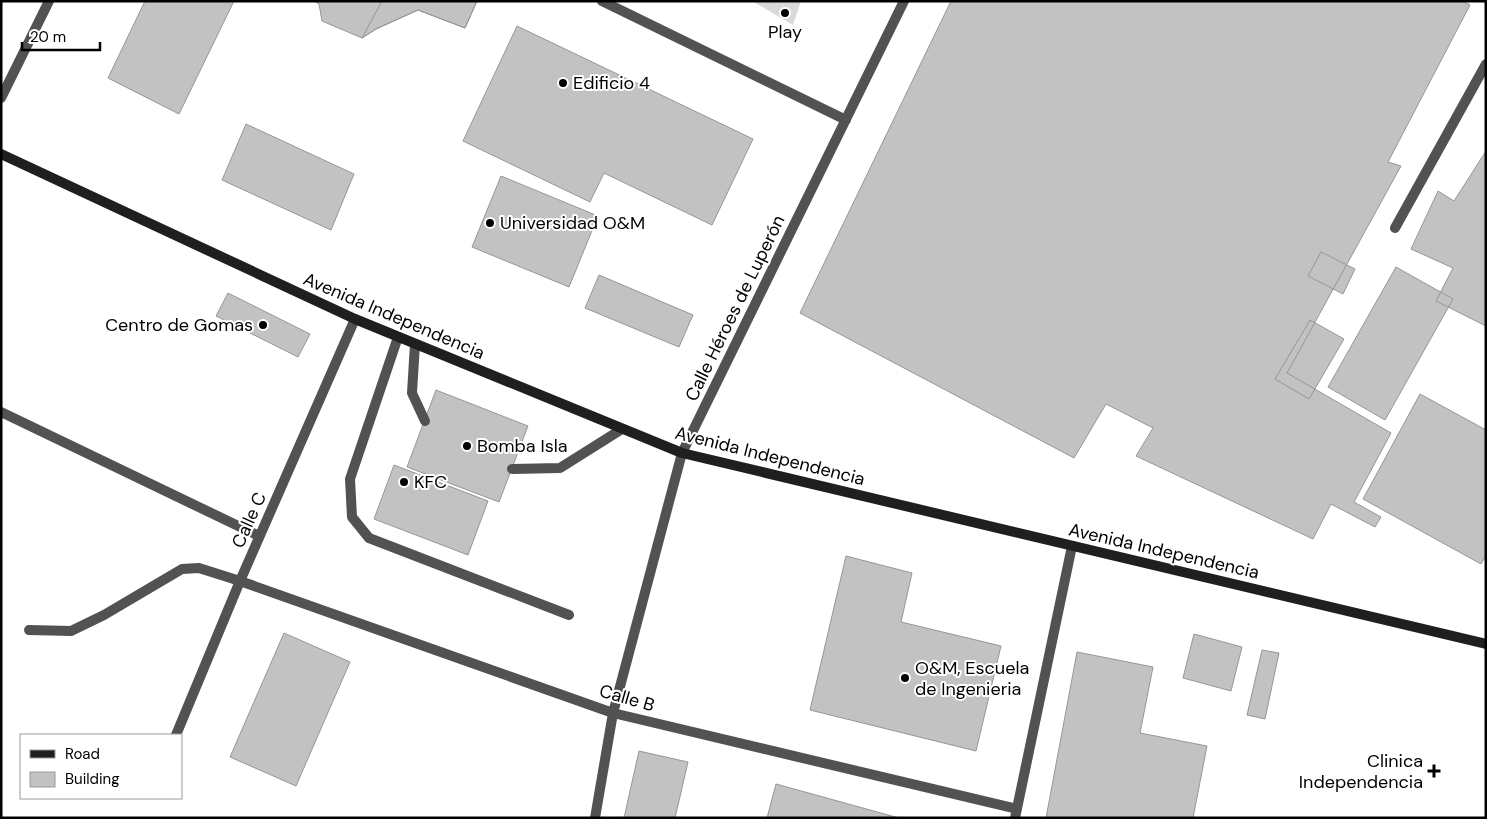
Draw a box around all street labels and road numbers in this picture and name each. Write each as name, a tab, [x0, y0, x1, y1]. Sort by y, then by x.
street label: Calle Héroes de Luperón	[679, 211, 791, 405]
street label: Avenida Independencia	[300, 267, 488, 365]
street label: Avenida Independencia	[673, 421, 867, 491]
street label: Calle C	[226, 488, 272, 552]
street label: Avenida Independencia	[1066, 517, 1262, 585]
street label: Calle B	[596, 679, 658, 717]

